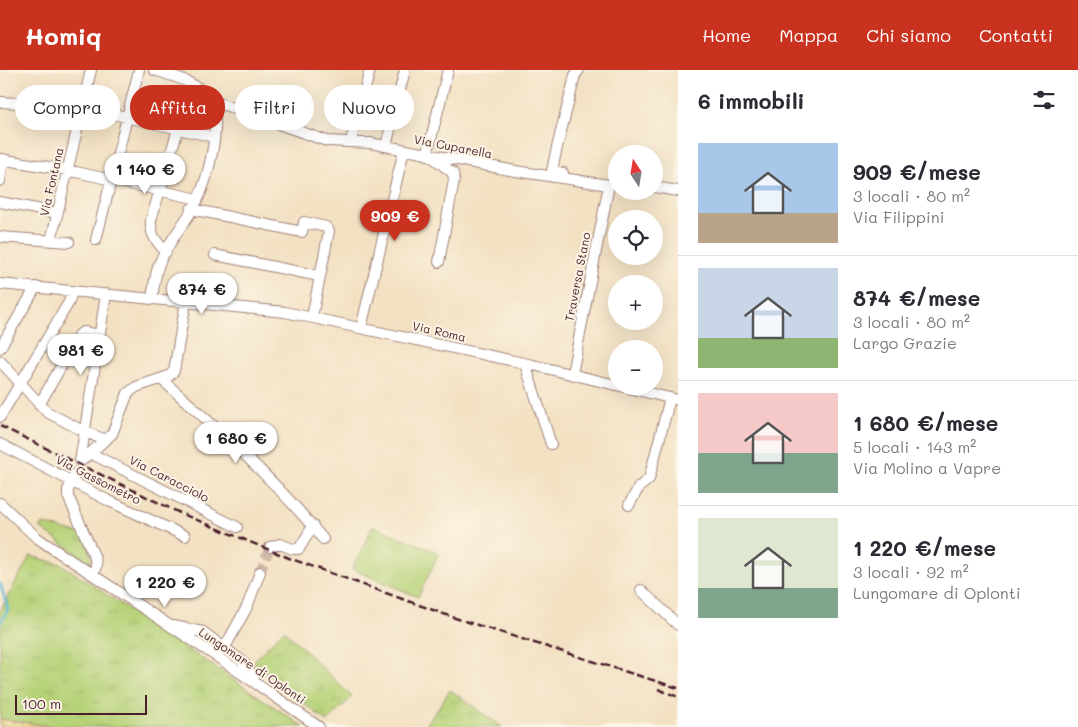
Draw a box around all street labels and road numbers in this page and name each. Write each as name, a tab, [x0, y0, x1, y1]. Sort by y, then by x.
street label: Via Cuparella	[413, 131, 494, 161]
street label: Via Fontana	[35, 146, 67, 218]
street label: Traversa Stano	[561, 231, 593, 323]
street label: Via Roma	[411, 317, 468, 345]
street label: Via Gassometro	[53, 451, 144, 507]
street label: Via Caracciolo	[127, 451, 212, 505]
street label: Lungomare di Oplonti	[196, 623, 309, 707]

